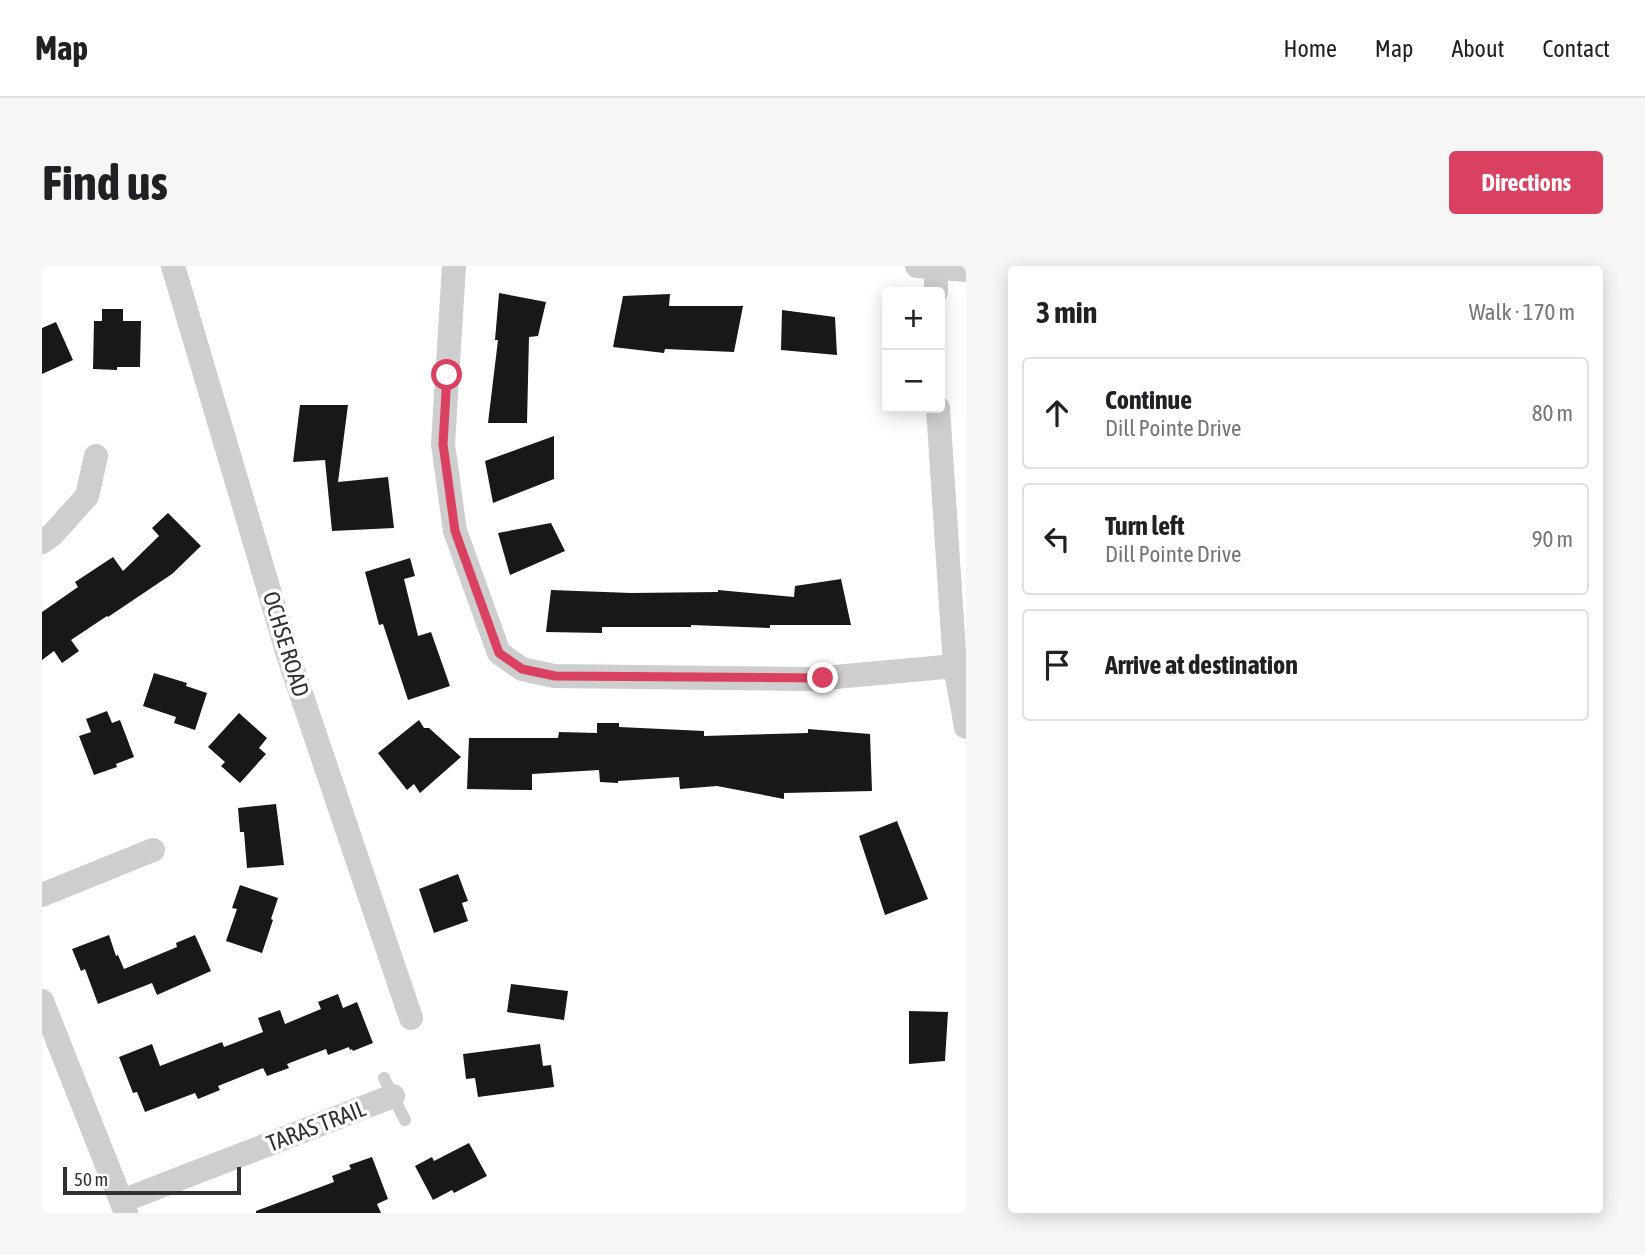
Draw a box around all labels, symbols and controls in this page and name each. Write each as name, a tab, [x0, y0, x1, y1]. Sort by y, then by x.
text: Map	[35, 29, 88, 67]
text: Home	[1283, 35, 1337, 62]
text: Map	[1375, 35, 1413, 62]
text: About	[1451, 35, 1504, 62]
text: Contact	[1542, 35, 1610, 62]
button: Directions	[1449, 151, 1603, 214]
text: Find us	[42, 154, 168, 210]
map controls	[882, 287, 945, 413]
button: +	[882, 287, 945, 350]
text: 3 min	[1036, 295, 1097, 329]
text: Walk · 170 m	[1469, 299, 1575, 325]
button: −	[882, 350, 945, 413]
route start	[431, 359, 462, 390]
text: Continue	[1105, 385, 1192, 415]
icon: ahead	[1038, 394, 1076, 432]
text: 80 m	[1532, 400, 1573, 426]
text: Dill Pointe Drive	[1105, 415, 1241, 441]
text: Turn left	[1105, 511, 1185, 541]
icon: left	[1038, 520, 1076, 558]
text: 90 m	[1532, 526, 1573, 552]
text: Dill Pointe Drive	[1105, 541, 1241, 567]
street label: OCHSE ROAD	[258, 588, 314, 700]
icon: arrive	[1038, 646, 1076, 684]
text: Arrive at destination	[1105, 650, 1298, 680]
route end	[807, 662, 838, 693]
street label: TARAS TRAIL	[263, 1095, 369, 1157]
scale bar	[63, 1164, 242, 1196]
text: 50 m	[74, 1168, 108, 1190]

